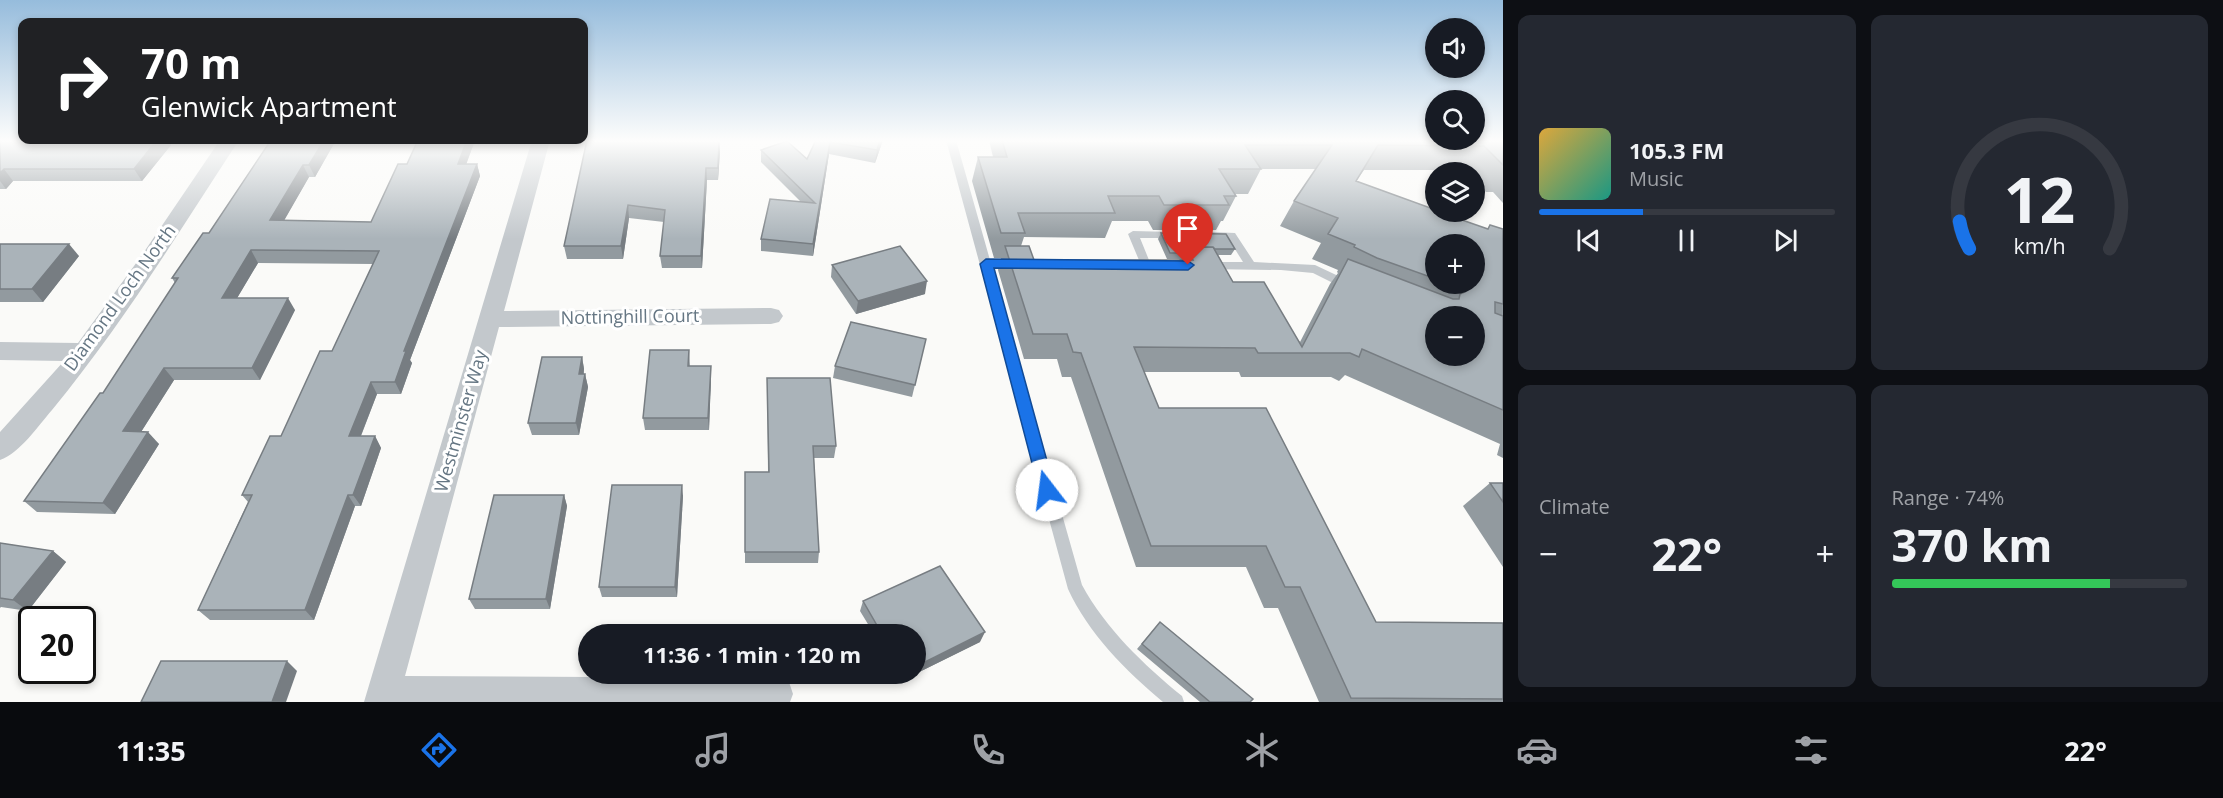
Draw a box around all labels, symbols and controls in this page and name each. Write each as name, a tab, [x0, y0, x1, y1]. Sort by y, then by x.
map controls	[1425, 18, 1485, 366]
button: sound	[1425, 18, 1485, 78]
text: 70 m	[141, 34, 241, 91]
icon: right	[42, 42, 120, 120]
text: Glenwick Apartment	[141, 88, 397, 125]
button: search	[1425, 90, 1485, 150]
text: 105.3 FM	[1629, 135, 1724, 165]
text: 12	[2004, 157, 2075, 242]
button: layers	[1425, 162, 1485, 222]
text: Music	[1629, 165, 1683, 192]
pin	[1162, 203, 1213, 265]
icon: arrive	[1171, 212, 1204, 245]
street label: Diamond Loch North	[58, 219, 181, 375]
icon: previous	[1572, 224, 1605, 257]
icon: pause	[1670, 224, 1703, 257]
icon: next	[1769, 224, 1802, 257]
text: km/h	[2013, 232, 2065, 261]
button: +	[1425, 234, 1485, 294]
street label: Nottinghill Court	[560, 303, 700, 329]
button: −	[1425, 306, 1485, 366]
street label: Westminster Way	[428, 346, 492, 495]
position arrow	[1015, 458, 1079, 522]
text: Range · 74%	[1892, 484, 2004, 511]
text: Climate	[1539, 493, 1610, 520]
text: 370 km	[1892, 514, 2052, 575]
text: 22°	[1651, 523, 1722, 584]
text: −	[1539, 531, 1558, 576]
text: +	[1816, 531, 1834, 576]
speed limit sign: 20	[18, 606, 96, 684]
text: 11:36 · 1 min · 120 m	[643, 639, 861, 669]
icon: directions	[418, 729, 460, 771]
icon: music	[692, 729, 734, 771]
icon: phone	[967, 729, 1009, 771]
icon: climate	[1241, 729, 1283, 771]
icon: car	[1516, 729, 1558, 771]
icon: filters	[1790, 729, 1832, 771]
text: 11:35	[116, 732, 186, 769]
text: 22°	[2064, 732, 2107, 769]

